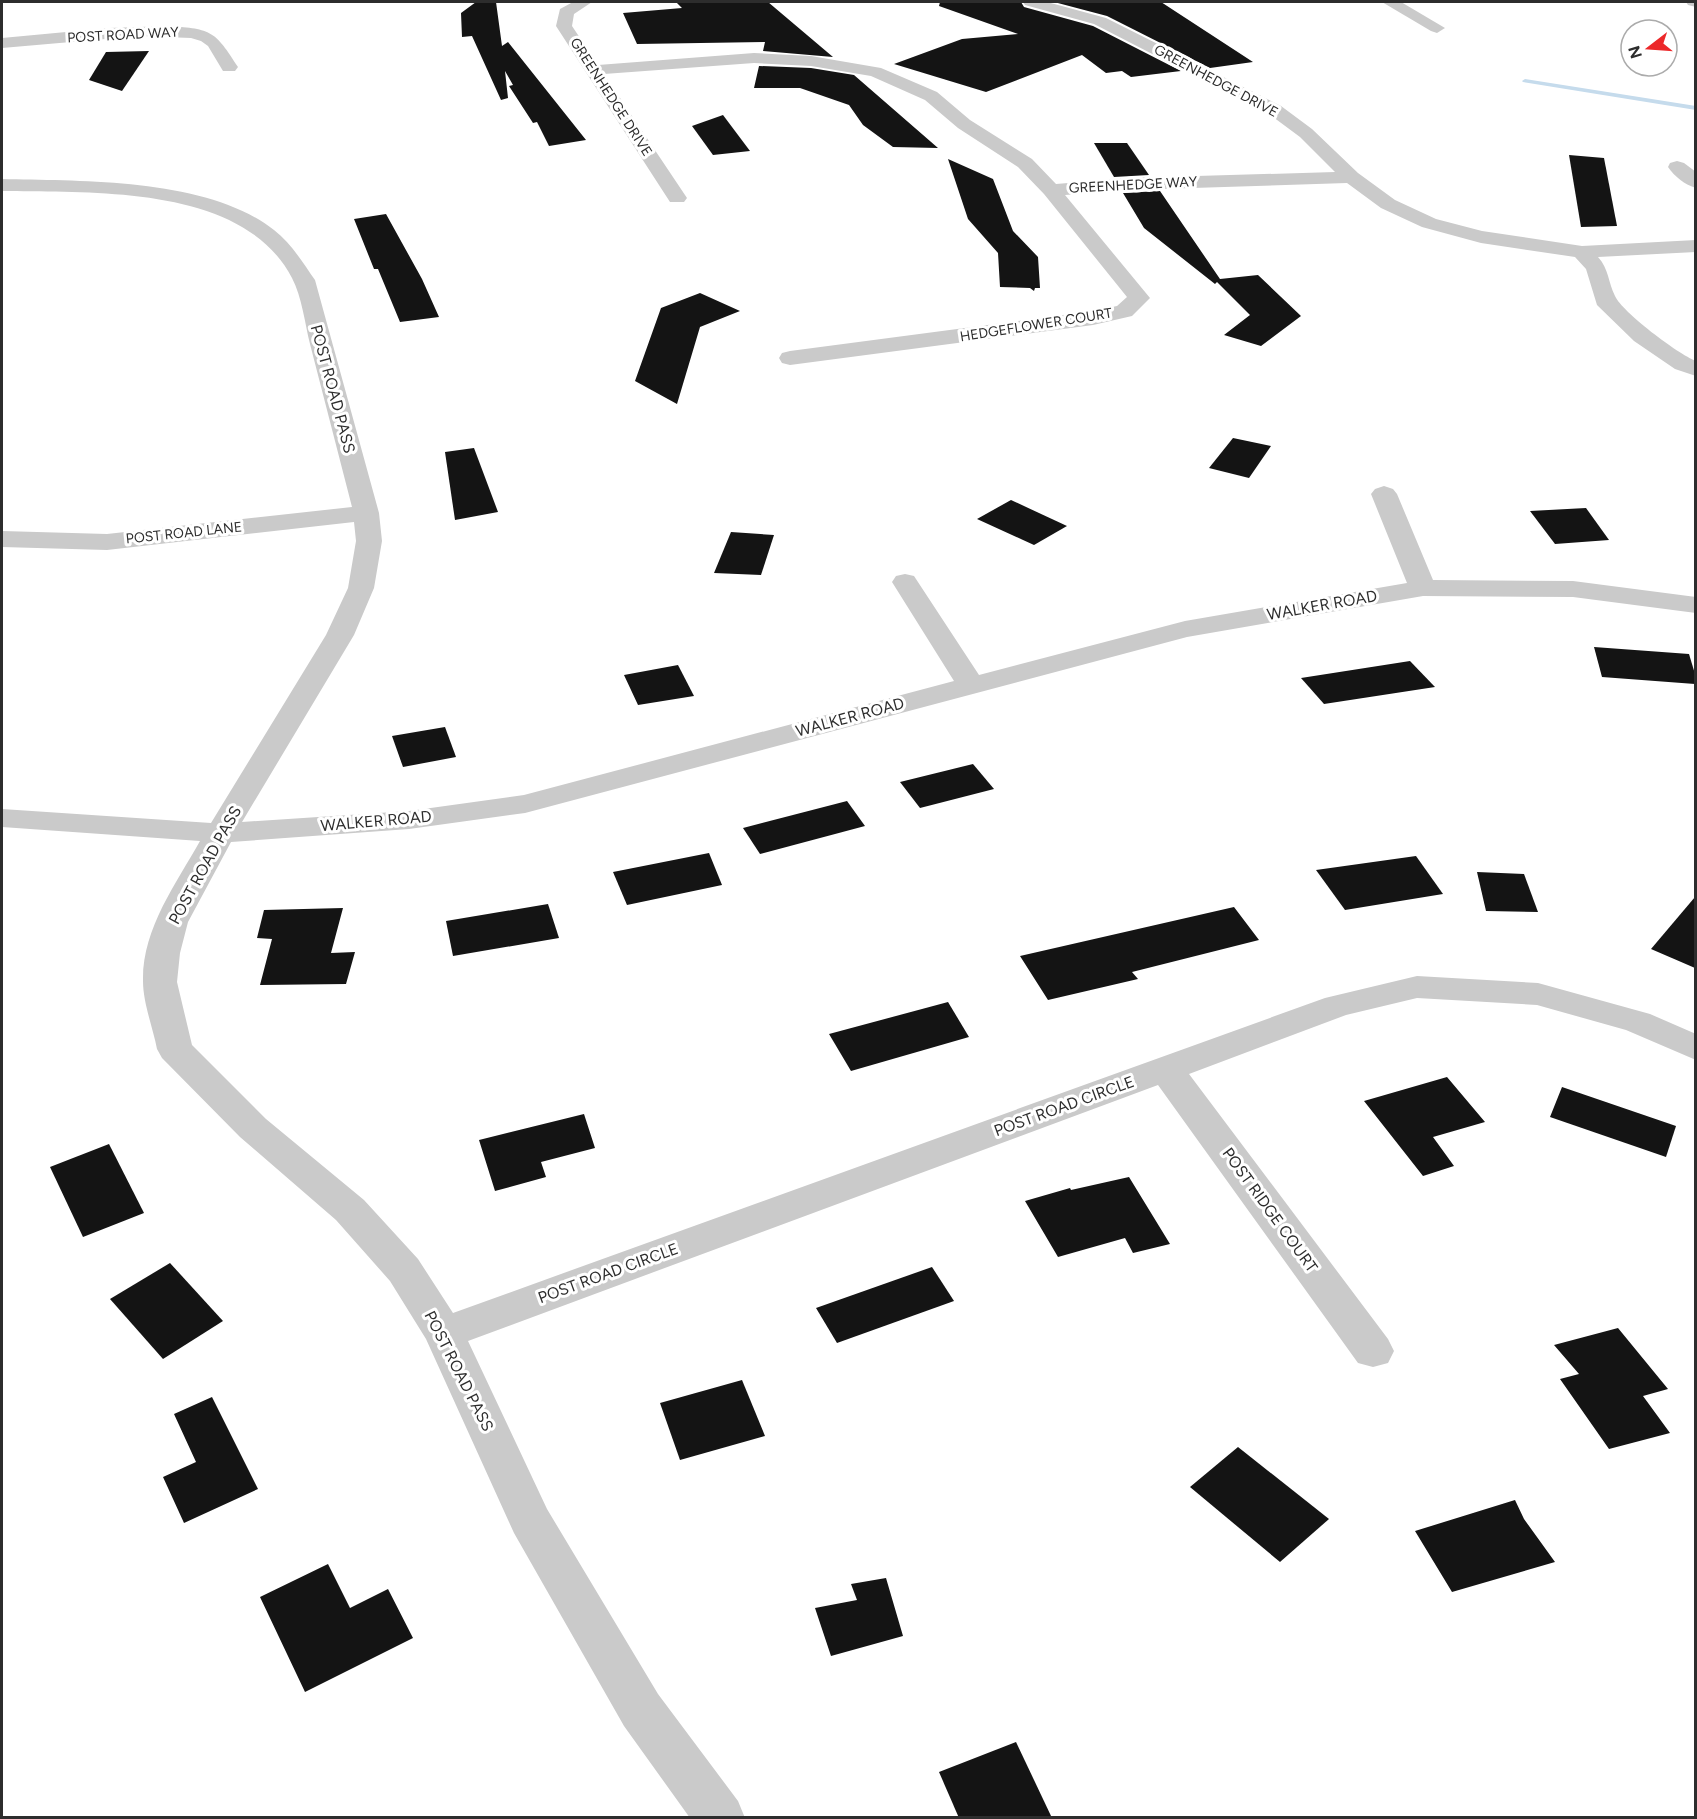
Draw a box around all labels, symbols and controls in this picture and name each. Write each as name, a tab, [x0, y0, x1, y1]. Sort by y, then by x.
north arrow	[1619, 18, 1679, 78]
street label: POST ROAD WAY	[67, 24, 180, 46]
street label: GREENHEDGE DRIVE	[566, 35, 656, 159]
street label: GREENHEDGE DRIVE	[1151, 41, 1281, 121]
text: N	[1624, 44, 1646, 61]
street label: GREENHEDGE WAY	[1068, 173, 1198, 197]
street label: HEDGEFLOWER COURT	[959, 305, 1114, 345]
street label: POST ROAD PASS	[307, 323, 359, 455]
street label: POST ROAD LANE	[125, 518, 243, 548]
street label: WALKER ROAD	[1265, 586, 1379, 624]
street label: WALKER ROAD	[794, 693, 906, 741]
street label: POST ROAD PASS	[165, 802, 245, 927]
street label: WALKER ROAD	[320, 807, 432, 835]
street label: POST ROAD CIRCLE	[991, 1072, 1137, 1140]
street label: POST RIDGE COURT	[1218, 1144, 1322, 1276]
street label: POST ROAD CIRCLE	[535, 1239, 681, 1307]
street label: POST ROAD PASS	[421, 1308, 498, 1434]

